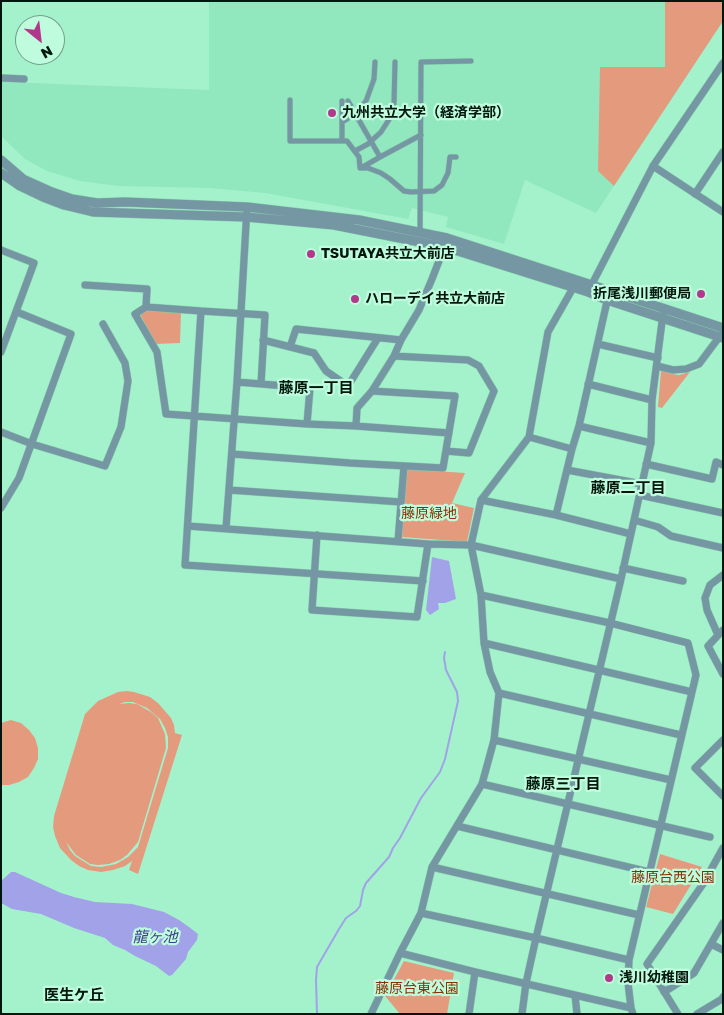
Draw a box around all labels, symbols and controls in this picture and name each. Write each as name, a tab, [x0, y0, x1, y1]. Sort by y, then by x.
north arrow	[15, 15, 65, 65]
text: N	[38, 43, 56, 63]
place label: 九州共立大学（経済学部）	[342, 105, 510, 121]
marker: 九州共立大学（経済学部）	[326, 107, 338, 119]
place label: TSUTAYA共立大前店	[321, 246, 455, 262]
marker: TSUTAYA共立大前店	[305, 248, 317, 260]
place label: 折尾浅川郵便局	[593, 286, 691, 302]
marker: 折尾浅川郵便局	[695, 288, 707, 300]
place label: ハローデイ共立大前店	[365, 291, 505, 307]
marker: ハローデイ共立大前店	[349, 293, 361, 305]
district label: 藤原一丁目	[279, 379, 353, 397]
district label: 藤原二丁目	[591, 479, 665, 497]
park label: 藤原緑地	[401, 506, 457, 522]
district label: 藤原三丁目	[526, 775, 600, 793]
park label: 藤原台西公園	[631, 870, 715, 886]
water label: 龍ヶ池	[133, 928, 177, 946]
place label: 浅川幼稚園	[619, 970, 689, 986]
marker: 浅川幼稚園	[603, 972, 615, 984]
park label: 藤原台東公園	[375, 981, 459, 997]
district label: 医生ケ丘	[44, 986, 104, 1004]

